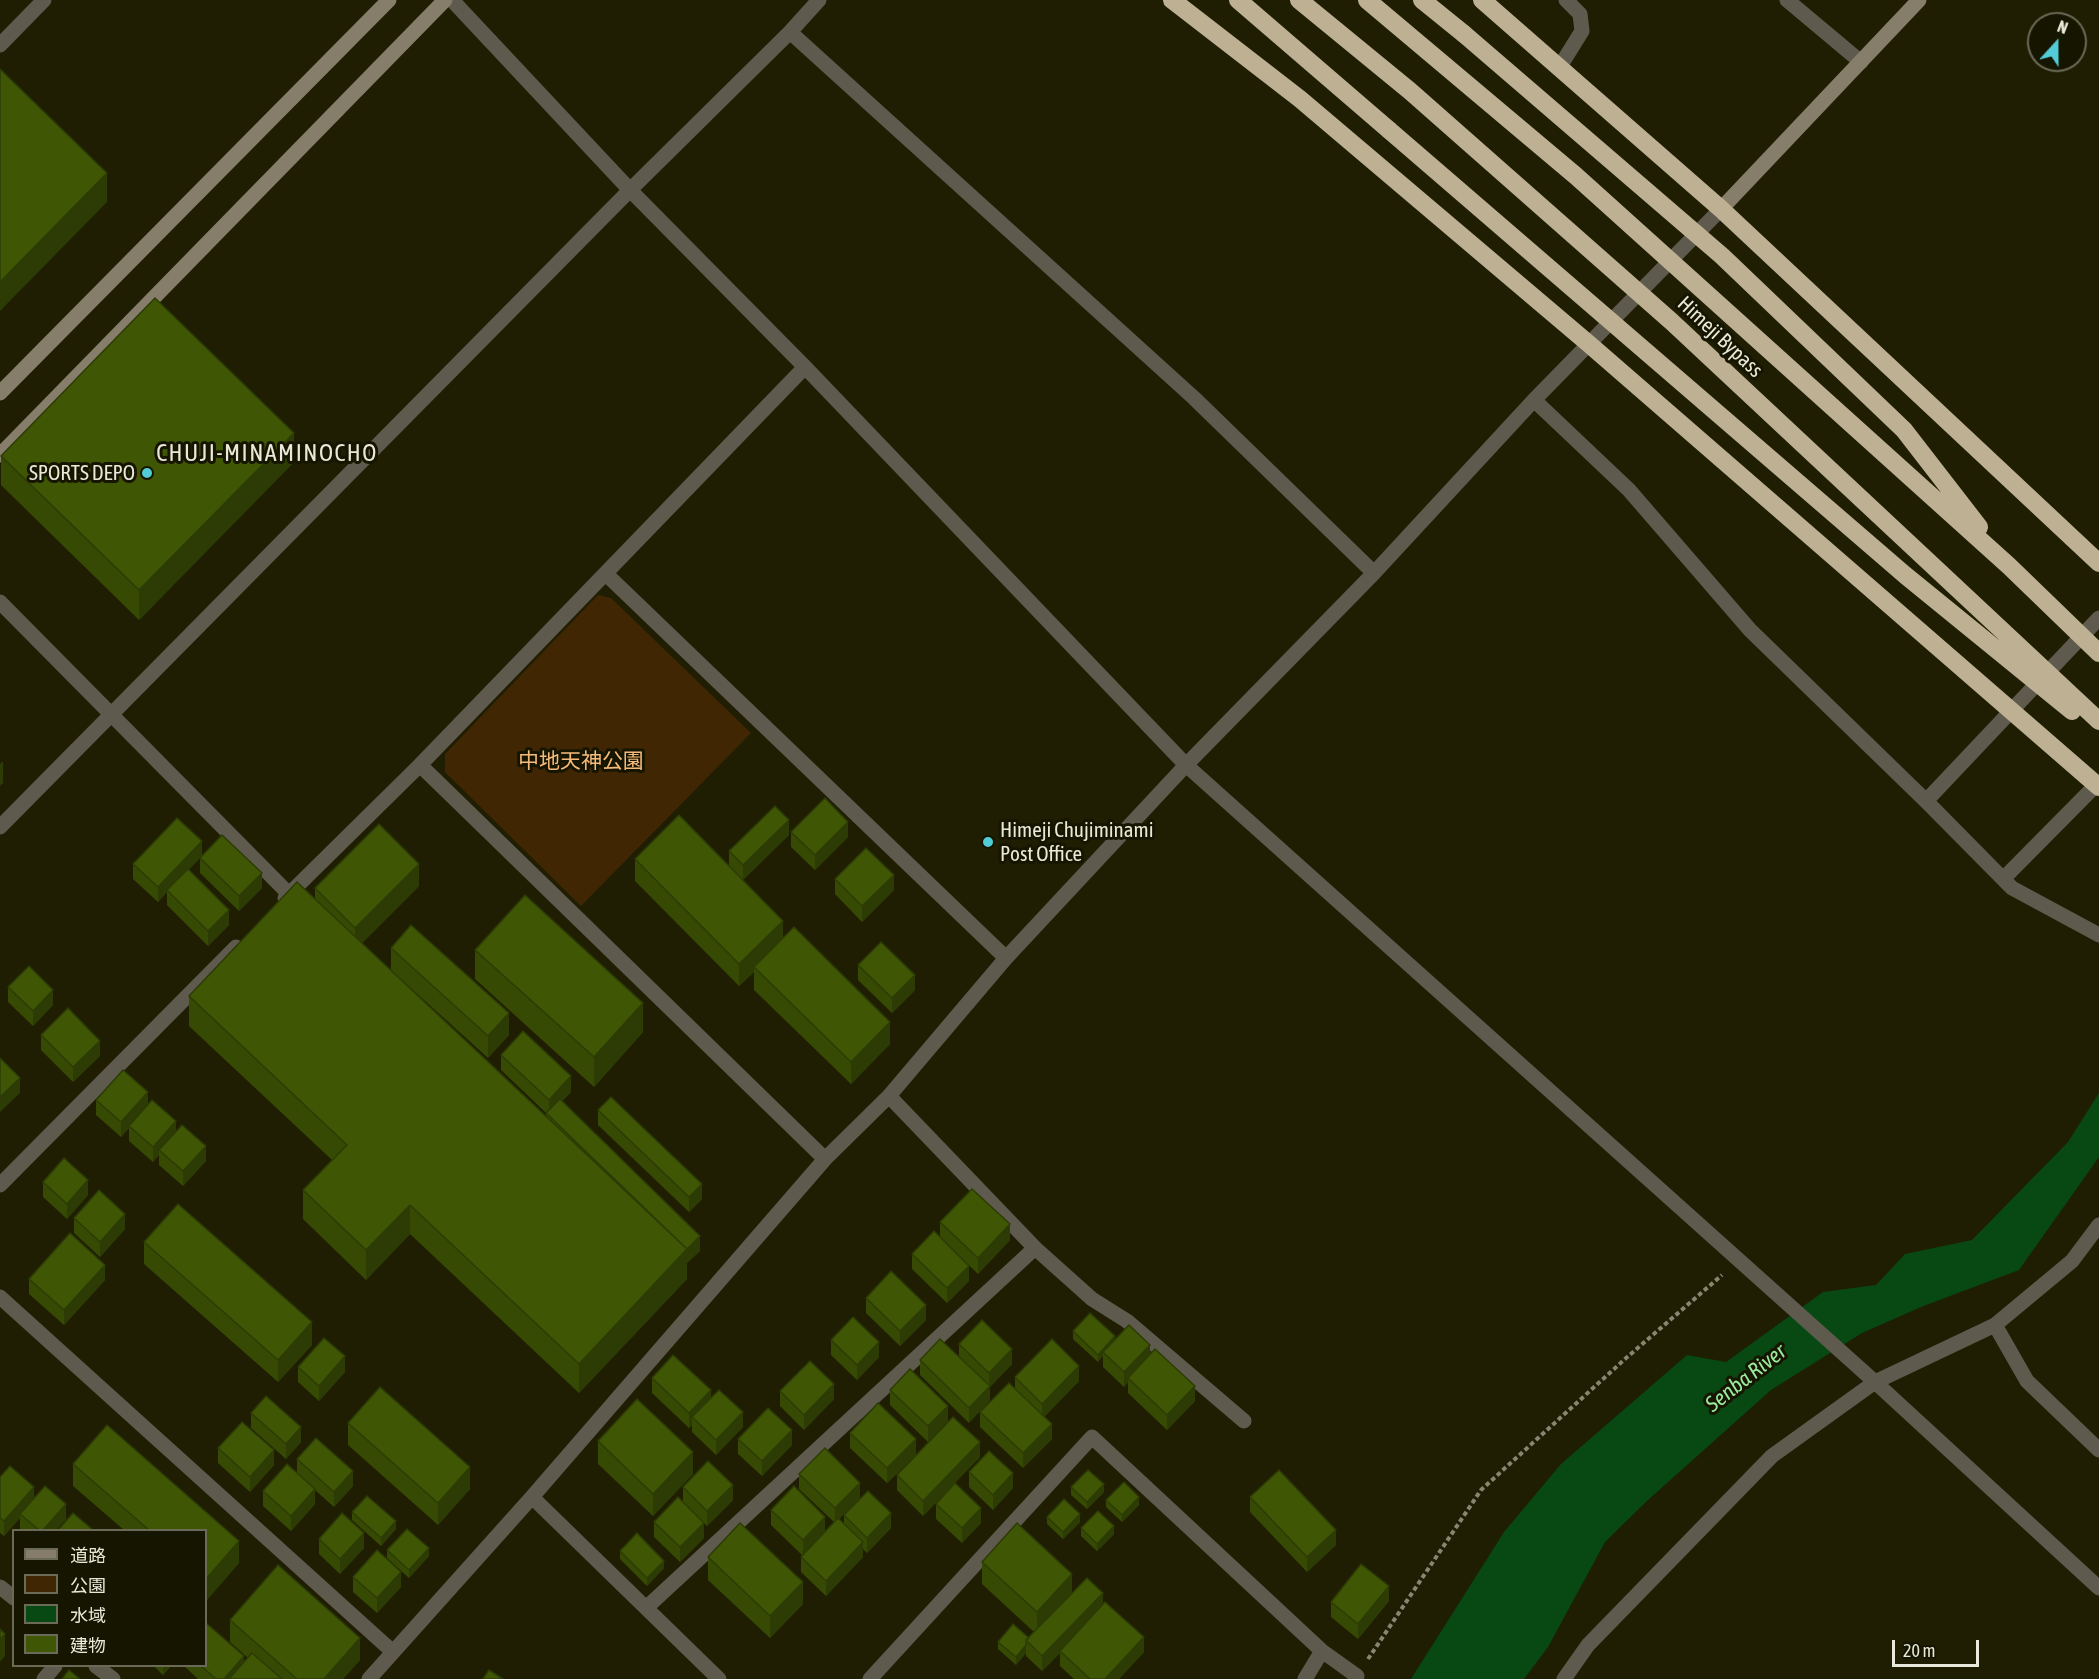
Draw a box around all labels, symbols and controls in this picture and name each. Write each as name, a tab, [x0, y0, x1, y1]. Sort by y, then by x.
north arrow	[2027, 12, 2087, 72]
text: N	[2055, 17, 2070, 37]
street label: Himeji Bypass	[1672, 291, 1768, 383]
district label: CHUJI-MINAMINOCHO	[156, 439, 378, 467]
place label: SPORTS DEPO	[29, 460, 135, 486]
marker: SPORTS DEPO	[140, 466, 154, 480]
park label: 中地天神公園	[518, 748, 644, 774]
place label: Himeji Chujiminami Post Office	[1000, 817, 1154, 867]
marker: Himeji Chujiminami Post Office	[981, 835, 995, 849]
water label: Senba River	[1700, 1338, 1792, 1418]
legend	[12, 1529, 207, 1667]
text: 道路	[70, 1545, 106, 1566]
text: 公園	[70, 1575, 106, 1596]
text: 水域	[70, 1605, 106, 1626]
scale bar	[1895, 1628, 1982, 1666]
text: 建物	[70, 1635, 106, 1656]
text: 20 m	[1903, 1640, 1935, 1661]

